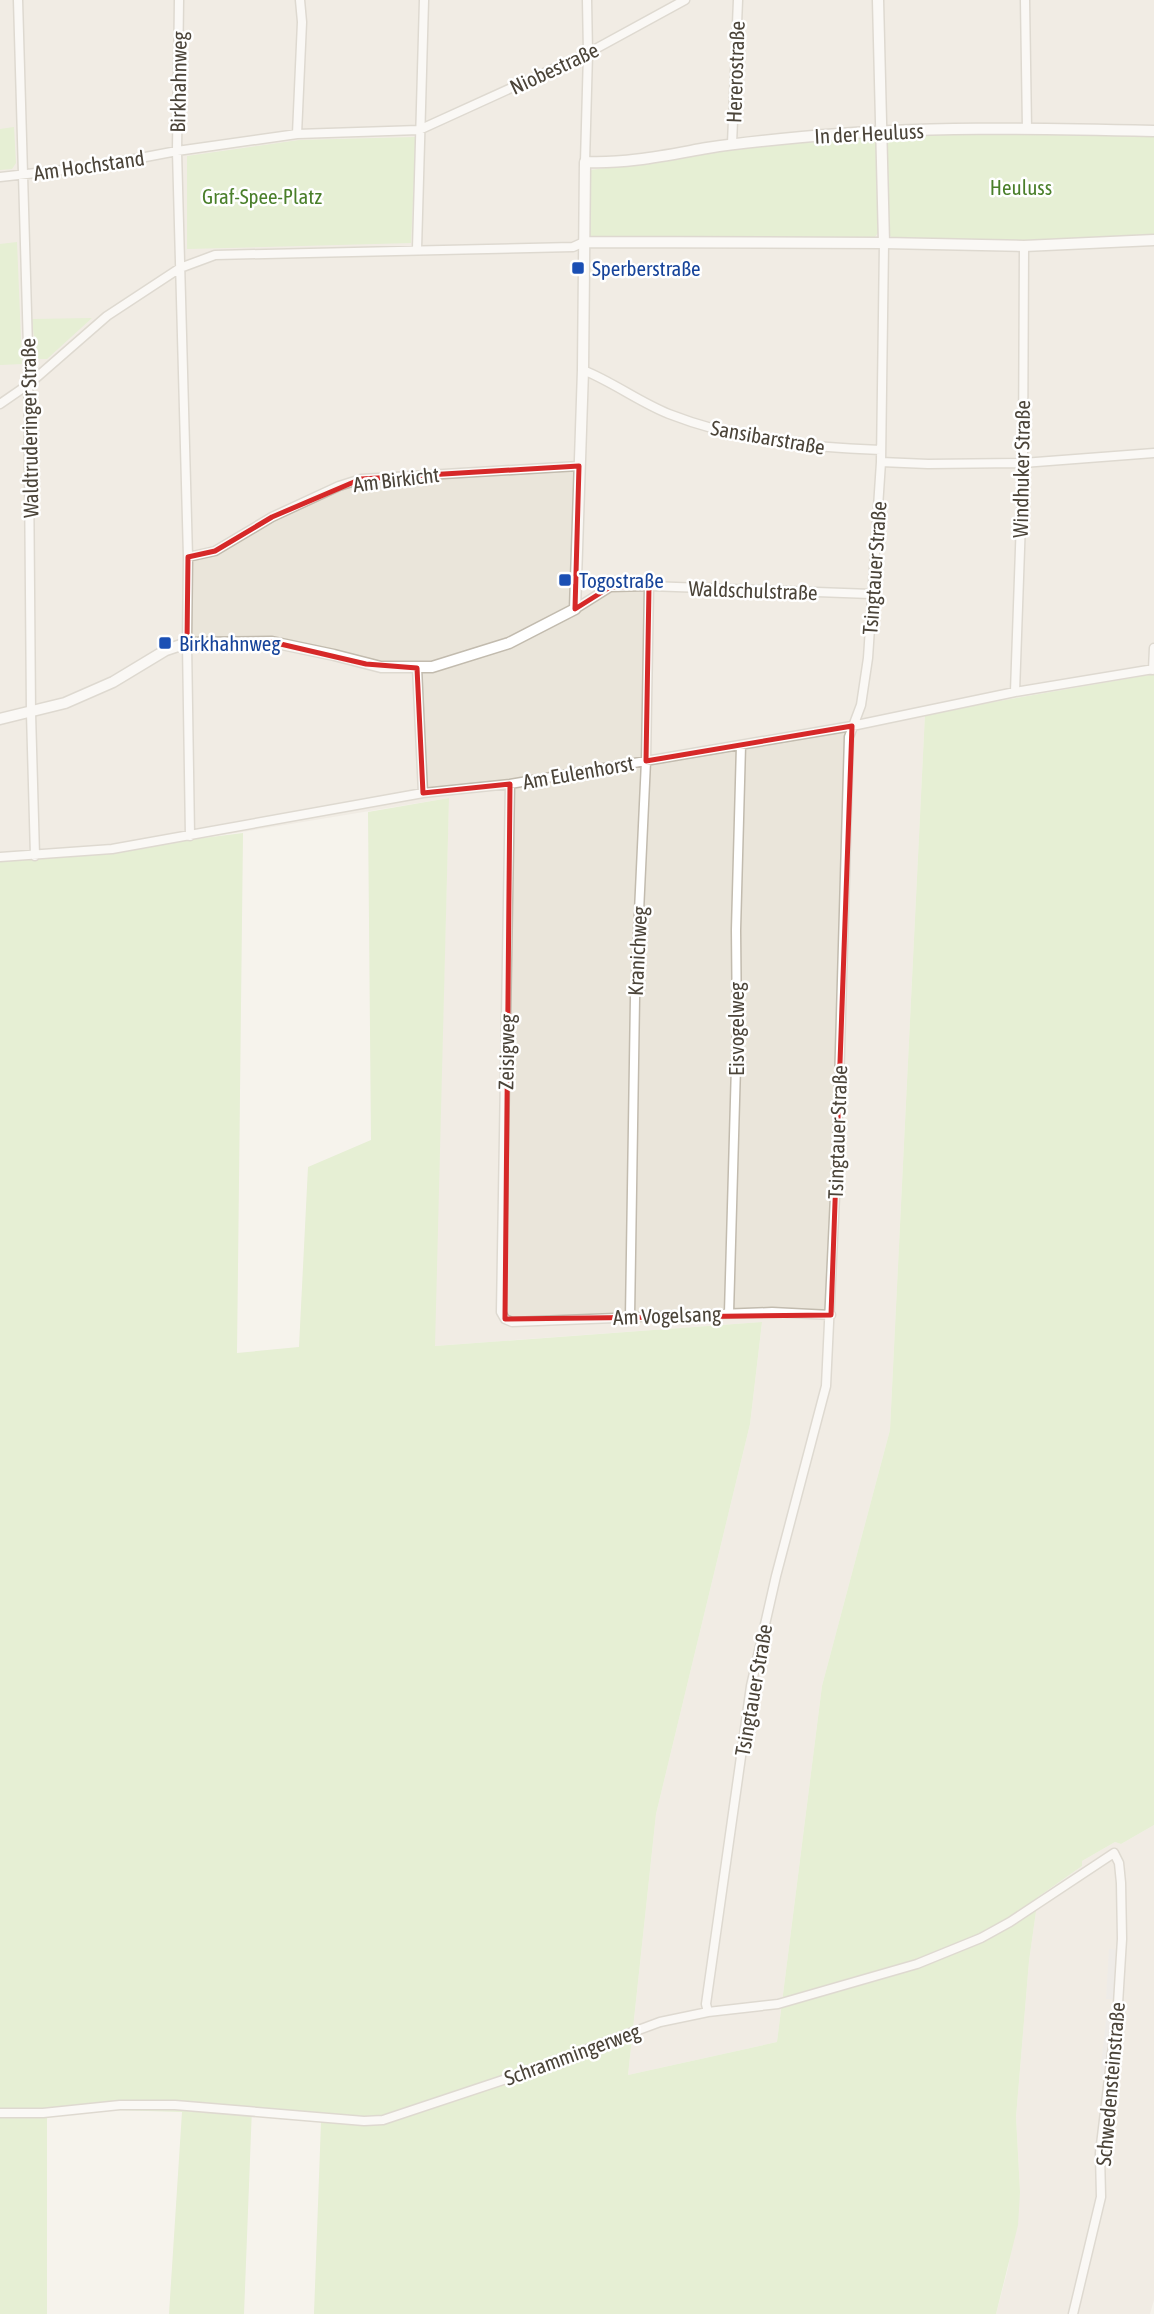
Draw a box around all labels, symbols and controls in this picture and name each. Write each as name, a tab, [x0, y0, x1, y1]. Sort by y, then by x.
street label: Hererostraße	[721, 21, 749, 123]
street label: Birkhahnweg	[165, 31, 191, 133]
street label: Niobestraße	[506, 37, 602, 99]
street label: In der Heuluss	[814, 118, 924, 148]
street label: Am Hochstand	[32, 145, 146, 185]
park label: Heuluss	[990, 175, 1052, 199]
park label: Graf-Spee-Platz	[202, 184, 322, 208]
place label: Sperberstraße	[592, 256, 701, 280]
marker: Sperberstraße	[570, 260, 586, 276]
street label: Waldtruderinger Straße	[15, 338, 43, 518]
street label: Windhuker Straße	[1008, 400, 1034, 538]
street label: Sansibarstraße	[709, 415, 827, 459]
street label: Am Birkicht	[352, 462, 440, 496]
street label: Tsingtauer Straße	[857, 500, 891, 636]
place label: Togostraße	[579, 568, 664, 592]
marker: Togostraße	[557, 572, 573, 588]
street label: Waldschulstraße	[688, 576, 818, 604]
place label: Birkhahnweg	[179, 631, 280, 655]
marker: Birkhahnweg	[157, 635, 173, 651]
street label: Am Eulenhorst	[521, 750, 635, 794]
street label: Kranichweg	[623, 906, 651, 996]
street label: Eisvogelweg	[724, 982, 748, 1076]
street label: Zeisigweg	[493, 1014, 519, 1090]
street label: Tsingtauer Straße	[823, 1065, 851, 1199]
street label: Am Vogelsang	[613, 1301, 721, 1329]
street label: Tsingtauer Straße	[730, 1622, 776, 1758]
street label: Schwedensteinstraße	[1091, 2001, 1129, 2167]
street label: Schrammingerweg	[501, 2018, 643, 2090]

